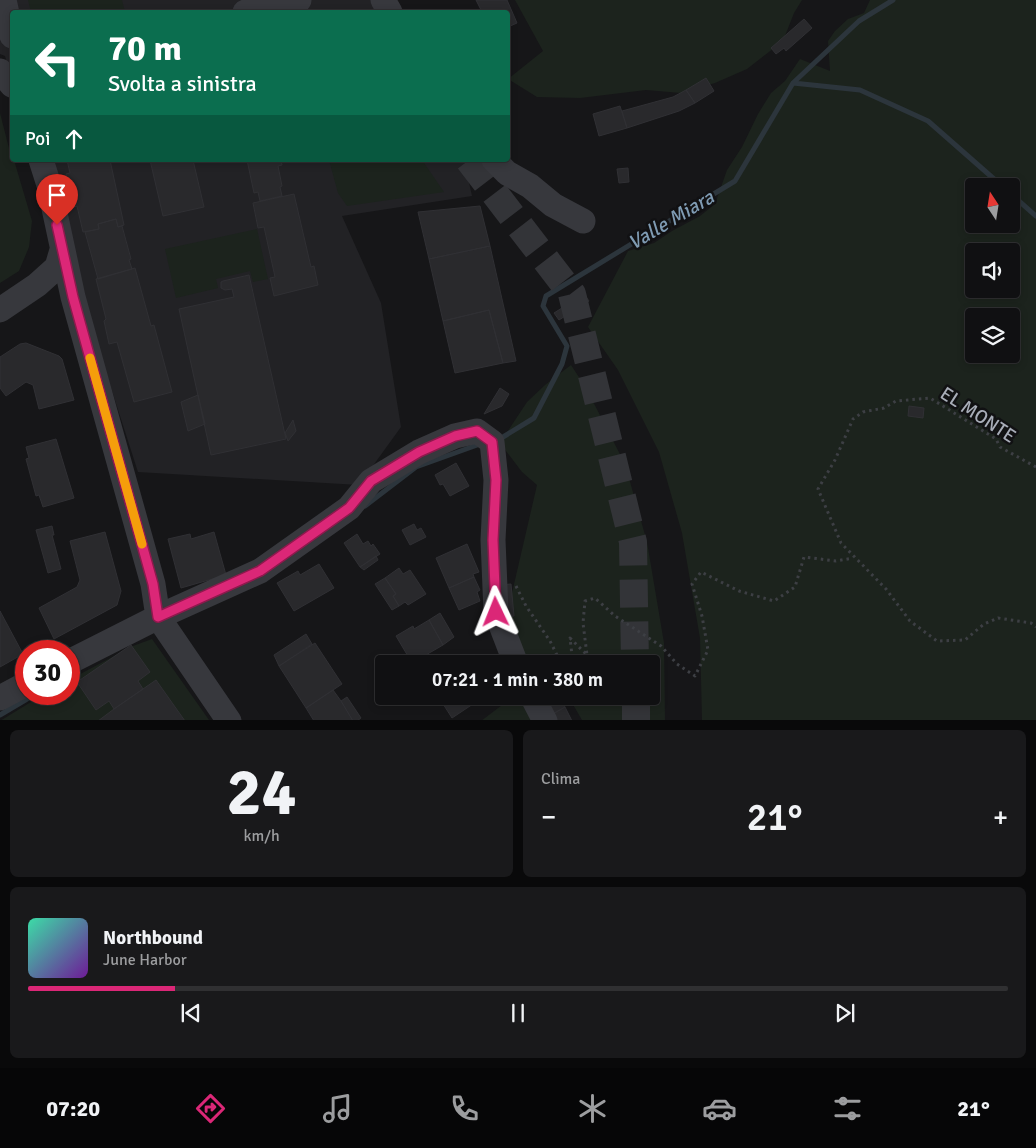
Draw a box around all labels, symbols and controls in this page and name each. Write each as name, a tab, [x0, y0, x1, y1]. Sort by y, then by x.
text: 70 m	[108, 27, 182, 70]
icon: left	[25, 30, 90, 95]
text: Svolta a sinistra	[108, 70, 257, 97]
icon: ahead	[60, 125, 88, 153]
text: Poi	[25, 127, 50, 151]
pin	[36, 174, 78, 225]
north arrow	[965, 178, 1020, 232]
map controls	[965, 178, 1020, 363]
icon: arrive	[43, 181, 71, 209]
water label: Valle Miara	[624, 184, 719, 255]
button: sound	[965, 243, 1020, 298]
button: layers	[965, 308, 1020, 363]
street label: EL MONTE	[936, 382, 1020, 448]
position arrow	[469, 585, 521, 637]
speed limit sign: 30	[15, 640, 80, 705]
text: 07:21 · 1 min · 380 m	[432, 668, 603, 692]
text: 24	[226, 753, 297, 833]
text: Clima	[541, 769, 580, 789]
text: 21°	[747, 794, 802, 841]
text: −	[541, 800, 556, 834]
text: +	[993, 800, 1008, 834]
text: km/h	[243, 826, 280, 846]
text: Northbound	[103, 926, 203, 950]
text: June Harbor	[103, 950, 187, 970]
icon: previous	[177, 999, 205, 1027]
icon: pause	[504, 999, 532, 1027]
icon: next	[831, 999, 859, 1027]
icon: directions	[193, 1091, 228, 1126]
icon: music	[320, 1091, 355, 1126]
icon: phone	[447, 1091, 482, 1126]
icon: climate	[575, 1091, 610, 1126]
icon: car	[702, 1091, 737, 1126]
icon: filters	[830, 1091, 865, 1126]
text: 07:20	[46, 1095, 100, 1122]
text: 21°	[957, 1095, 990, 1122]

